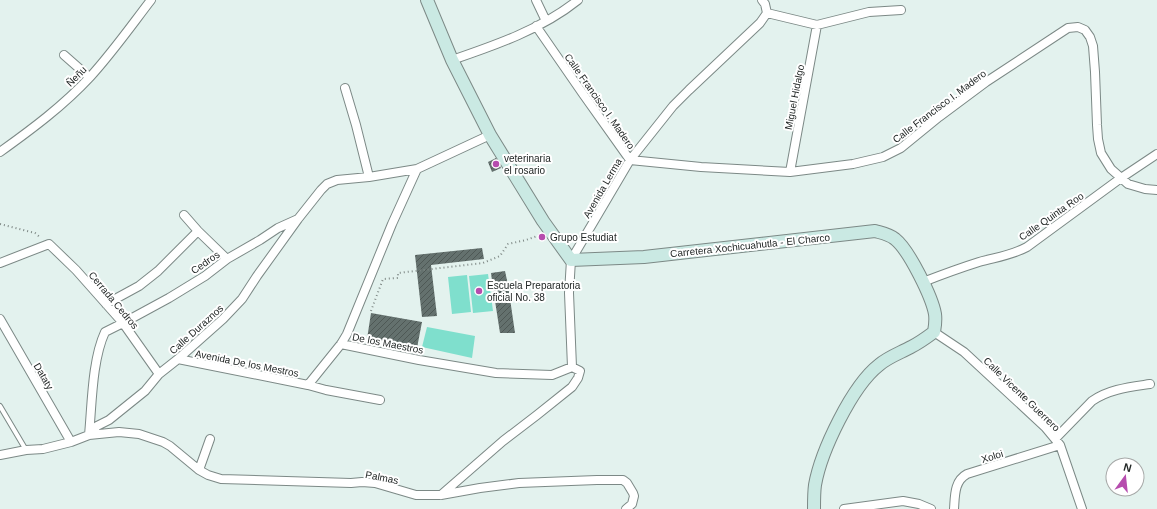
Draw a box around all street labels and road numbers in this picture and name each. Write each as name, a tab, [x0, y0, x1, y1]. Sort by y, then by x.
street label: Calle Francisco I. Madero	[562, 51, 637, 151]
street label: Ñeñu	[63, 63, 89, 89]
street label: Miguel Hidalgo	[783, 63, 806, 131]
street label: Calle Francisco I. Madero	[890, 67, 988, 145]
street label: Avenida Lerma	[581, 156, 624, 220]
street label: Calle Quinta Roo	[1017, 190, 1086, 243]
street label: Carretera Xochicuahutla - El Charco	[670, 232, 831, 259]
street label: Cedros	[189, 249, 222, 276]
street label: Cerrada Cedros	[87, 270, 141, 331]
street label: Calle Duraznos	[167, 302, 225, 356]
street label: De los Maestros	[351, 331, 424, 356]
street label: Avenida De los Mestros	[194, 348, 300, 379]
street label: Calle Vicente Guerrero	[981, 355, 1062, 434]
street label: Dataty	[32, 361, 56, 392]
street label: Xoloi	[980, 448, 1004, 465]
street label: Palmas	[364, 469, 399, 486]

